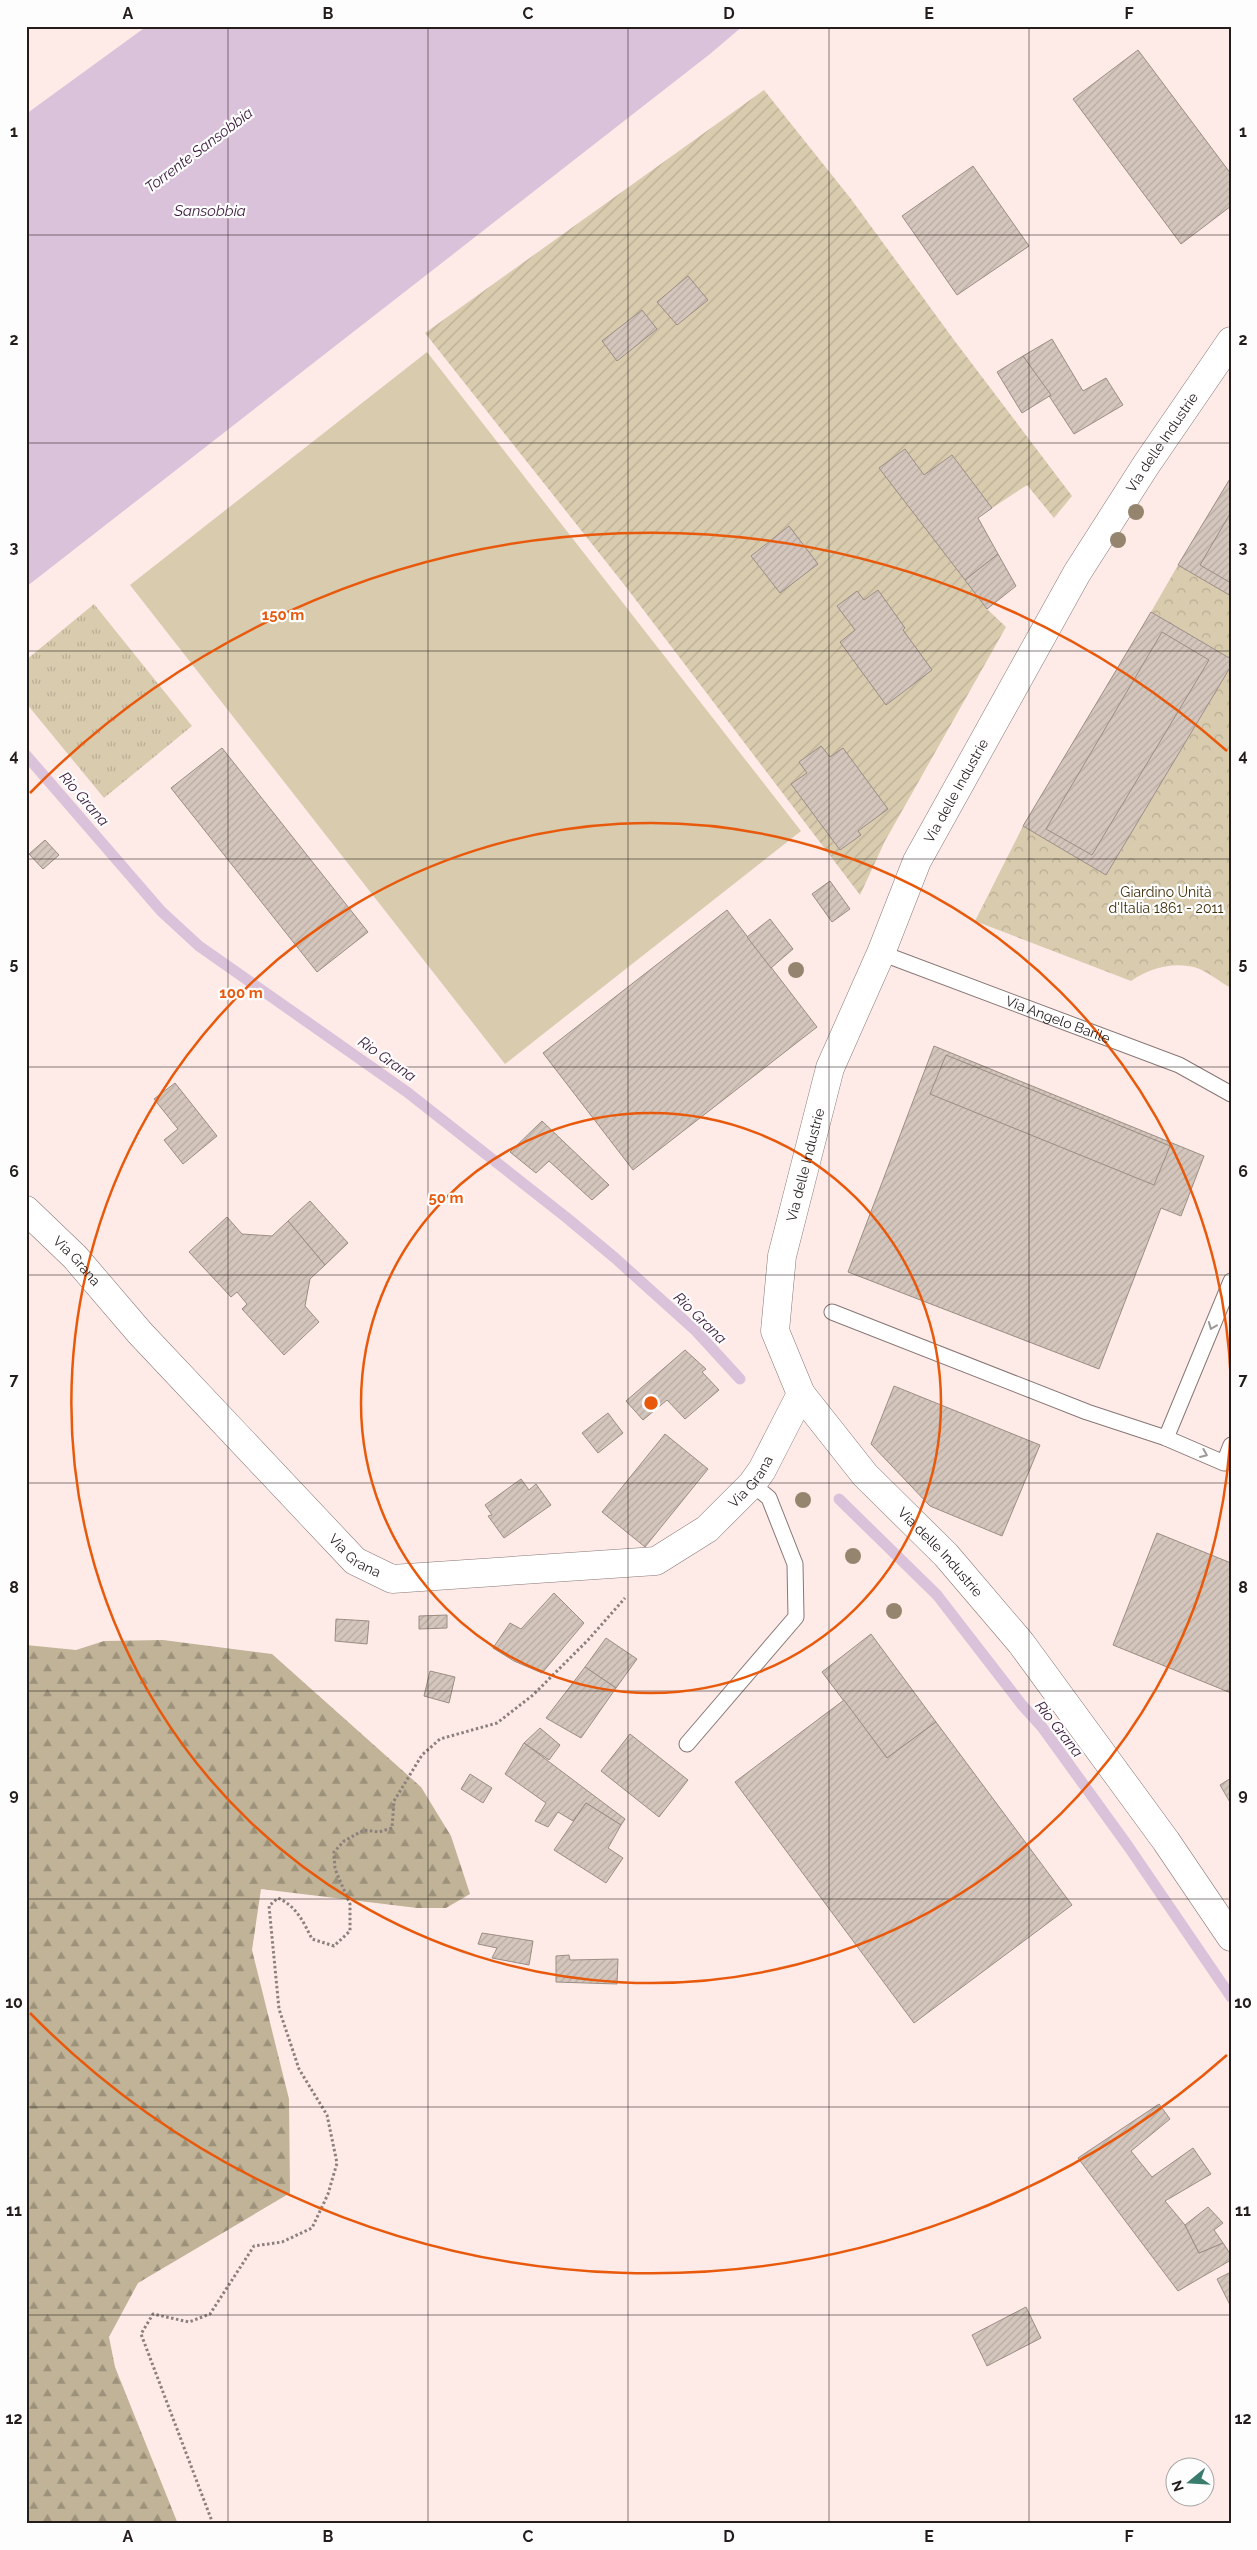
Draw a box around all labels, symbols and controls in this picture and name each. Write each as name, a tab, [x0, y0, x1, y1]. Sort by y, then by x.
text: A	[123, 4, 134, 23]
text: B	[323, 4, 334, 23]
text: C	[523, 4, 534, 23]
text: D	[723, 4, 735, 23]
text: E	[924, 4, 934, 23]
text: F	[1124, 4, 1134, 23]
water label: Torrente Sansobbia	[142, 104, 256, 196]
text: 1	[10, 122, 18, 141]
text: 1	[1239, 122, 1247, 141]
water label: Sansobbia	[173, 202, 246, 220]
text: 2	[9, 330, 19, 349]
text: 2	[1238, 330, 1248, 349]
street label: Via delle Industrie	[1123, 390, 1201, 495]
text: 3	[10, 538, 19, 557]
text: 3	[1239, 538, 1248, 557]
text: 150 m	[262, 606, 304, 624]
street label: Via delle Industrie	[921, 736, 991, 846]
text: 4	[9, 746, 19, 765]
text: 4	[1238, 746, 1248, 765]
water label: Rio Grana	[55, 768, 113, 830]
park label: Giardino Unità d'Italia 1861 - 2011	[1109, 884, 1223, 916]
text: 5	[10, 954, 19, 973]
text: 5	[1239, 954, 1248, 973]
text: 100 m	[219, 984, 263, 1002]
street label: Via Angelo Barile	[1003, 993, 1112, 1046]
water label: Rio Grana	[355, 1033, 419, 1085]
street label: Via delle Industrie	[783, 1106, 827, 1223]
text: 6	[9, 1162, 19, 1181]
text: 6	[1238, 1162, 1248, 1181]
text: 50 m	[428, 1189, 464, 1207]
street label: Via Grana	[50, 1233, 104, 1289]
water label: Rio Grana	[670, 1288, 730, 1348]
one-way arrow	[1208, 1321, 1218, 1330]
text: 7	[10, 1370, 19, 1389]
text: 7	[1239, 1370, 1248, 1389]
centre of rings	[642, 1394, 660, 1412]
one-way arrow	[1199, 1447, 1208, 1458]
street label: Via Grana	[725, 1453, 776, 1511]
street label: Via delle Industrie	[895, 1504, 986, 1600]
street label: Via Grana	[326, 1531, 383, 1580]
text: 8	[9, 1578, 19, 1597]
text: 8	[1238, 1578, 1248, 1597]
water label: Rio Grana	[1031, 1697, 1087, 1761]
text: 9	[9, 1785, 19, 1804]
text: 9	[1238, 1785, 1248, 1804]
text: 10	[5, 1993, 23, 2012]
text: 10	[1234, 1993, 1252, 2012]
text: 11	[6, 2201, 22, 2220]
text: 11	[1235, 2201, 1251, 2220]
text: 12	[6, 2409, 22, 2428]
text: 12	[1235, 2409, 1251, 2428]
north arrow	[1164, 2458, 1214, 2508]
text: N	[1168, 2478, 1187, 2494]
text: A	[123, 2527, 134, 2546]
text: B	[323, 2527, 334, 2546]
text: C	[523, 2527, 534, 2546]
text: D	[723, 2527, 735, 2546]
text: E	[924, 2527, 934, 2546]
text: F	[1124, 2527, 1134, 2546]

